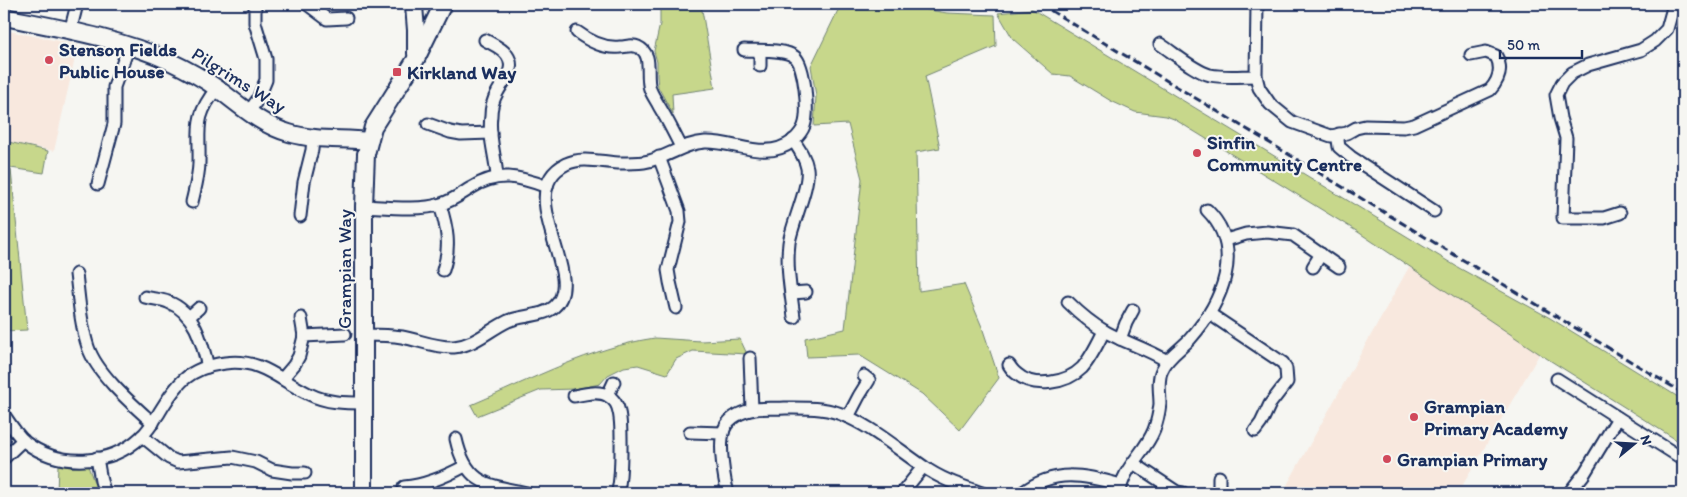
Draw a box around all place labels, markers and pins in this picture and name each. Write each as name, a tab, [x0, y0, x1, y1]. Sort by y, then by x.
place label: Stenson Fields Public House	[59, 38, 178, 83]
marker: Stenson Fields Public House	[43, 54, 55, 66]
place label: Kirkland Way	[407, 61, 517, 84]
marker: Kirkland Way	[391, 66, 403, 78]
place label: Sinfin Community Centre	[1207, 131, 1362, 176]
marker: Sinfin Community Centre	[1191, 147, 1203, 159]
place label: Grampian Primary Academy	[1424, 395, 1568, 440]
marker: Grampian Primary Academy	[1408, 411, 1420, 423]
place label: Grampian Primary	[1397, 448, 1547, 471]
marker: Grampian Primary	[1381, 453, 1393, 465]

